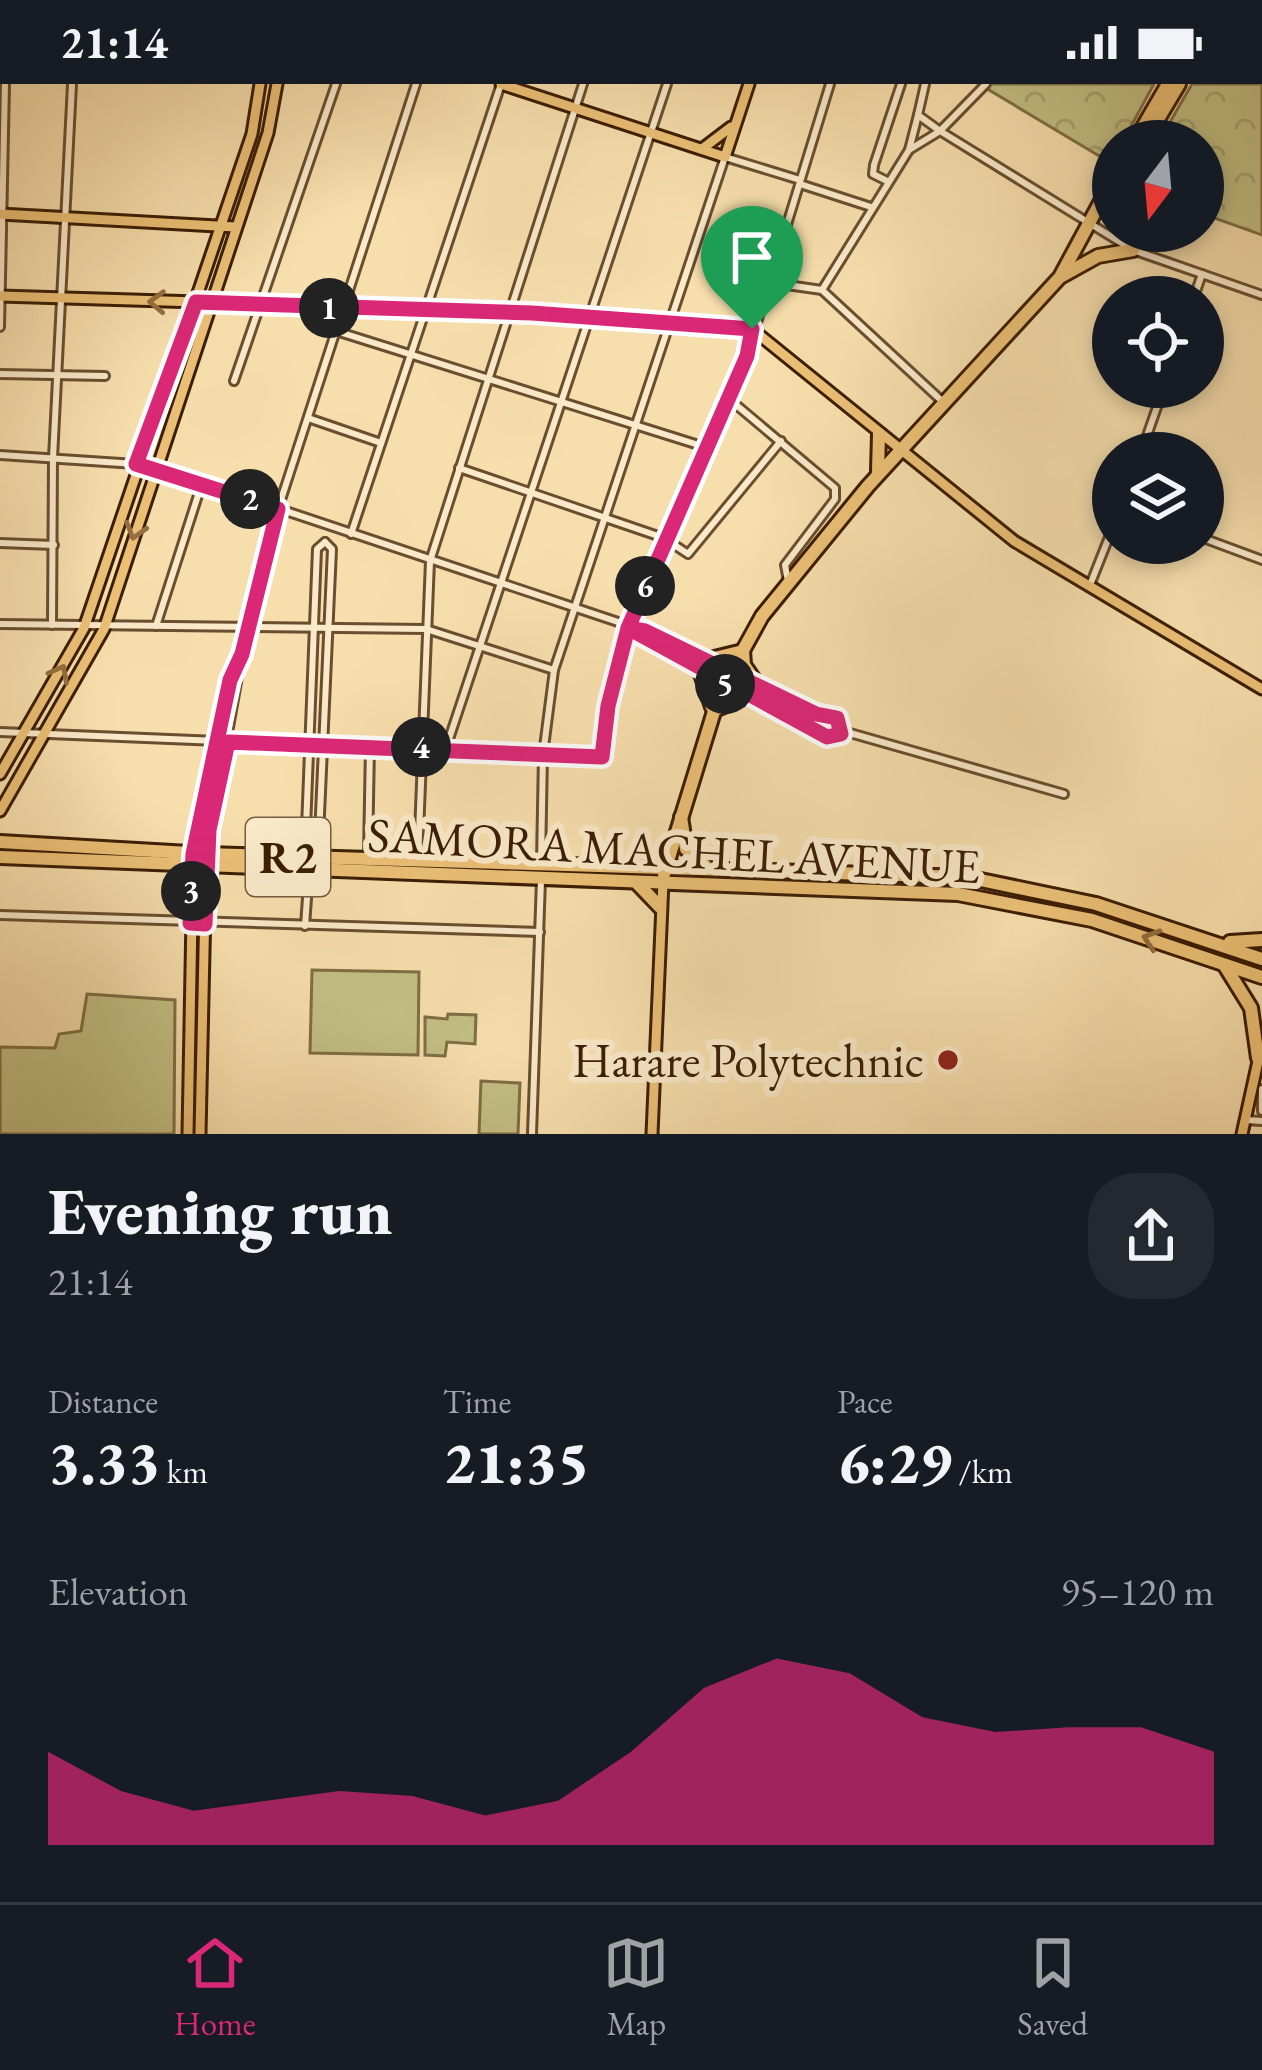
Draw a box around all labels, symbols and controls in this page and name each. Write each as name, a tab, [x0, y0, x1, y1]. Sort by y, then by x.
text: 21:14	[60, 13, 168, 71]
north arrow	[1092, 120, 1224, 252]
map controls	[1092, 120, 1224, 564]
pin	[701, 206, 803, 329]
icon: arrive	[719, 224, 785, 290]
button: locate	[1092, 276, 1224, 408]
pin: 1	[299, 278, 359, 338]
text: 1	[320, 286, 338, 329]
one-way arrow	[147, 289, 166, 315]
button: layers	[1092, 432, 1224, 564]
pin: 2	[220, 469, 280, 529]
text: 2	[241, 477, 259, 520]
one-way arrow	[124, 520, 149, 541]
pin: 6	[615, 556, 675, 616]
text: 6	[636, 564, 654, 607]
pin: 5	[695, 654, 755, 714]
text: 5	[716, 662, 734, 705]
one-way arrow	[46, 665, 69, 686]
pin: 4	[391, 717, 451, 777]
text: 4	[412, 725, 430, 768]
street label: SAMORA MACHEL AVENUE	[366, 803, 982, 897]
road number: R2	[246, 818, 330, 896]
pin: 3	[161, 861, 221, 921]
text: 3	[182, 869, 200, 912]
one-way arrow	[1141, 929, 1162, 954]
place label: Harare Polytechnic	[573, 1029, 924, 1091]
marker: Harare Polytechnic	[935, 1047, 961, 1073]
text: Evening run	[48, 1168, 393, 1254]
button: share	[1088, 1173, 1214, 1299]
text: 21:14	[48, 1256, 133, 1307]
text: Distance	[48, 1380, 158, 1423]
text: Time	[443, 1380, 511, 1423]
text: Pace	[837, 1380, 893, 1423]
text: 3.33	[48, 1423, 160, 1501]
text: 21:35	[443, 1423, 590, 1501]
text: 6:29	[837, 1423, 952, 1501]
text: km	[160, 1450, 208, 1493]
text: /km	[952, 1450, 1013, 1493]
text: Elevation	[48, 1566, 188, 1617]
text: 95–120 m	[1061, 1566, 1214, 1617]
tab: Home	[174, 1930, 256, 2045]
tab: Map	[603, 1930, 669, 2045]
tab: Saved	[1017, 1930, 1088, 2045]

